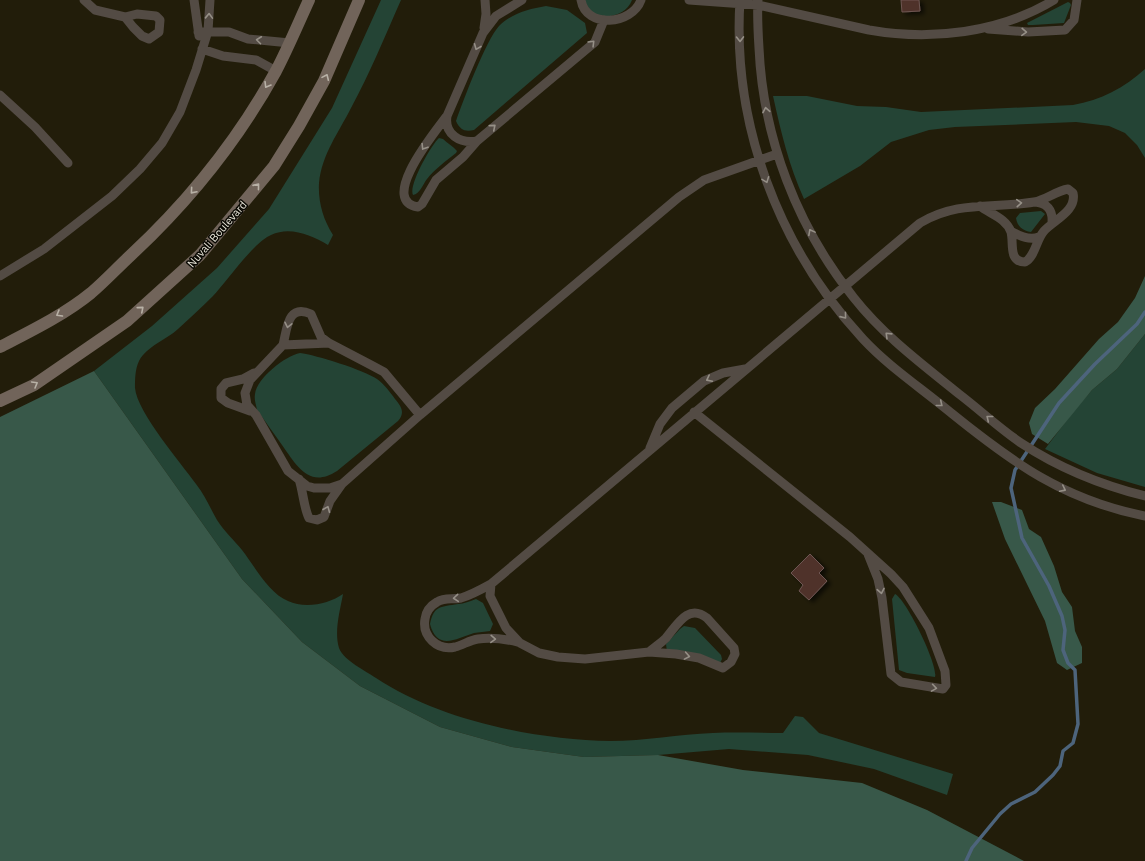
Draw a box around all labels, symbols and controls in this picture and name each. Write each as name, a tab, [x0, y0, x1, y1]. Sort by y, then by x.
one-way arrow	[204, 13, 213, 19]
one-way arrow	[1021, 27, 1027, 36]
one-way arrow	[256, 36, 262, 45]
one-way arrow	[736, 36, 744, 42]
one-way arrow	[587, 40, 595, 48]
one-way arrow	[474, 42, 482, 50]
one-way arrow	[321, 73, 329, 81]
one-way arrow	[265, 81, 272, 88]
one-way arrow	[762, 107, 771, 113]
one-way arrow	[488, 125, 495, 132]
one-way arrow	[421, 143, 428, 150]
one-way arrow	[761, 176, 769, 183]
one-way arrow	[253, 184, 260, 191]
one-way arrow	[190, 187, 197, 194]
street label: Nuvali Boulevard	[184, 198, 250, 270]
one-way arrow	[1016, 199, 1022, 208]
one-way arrow	[808, 229, 815, 236]
one-way arrow	[136, 307, 144, 314]
one-way arrow	[56, 310, 63, 317]
one-way arrow	[840, 311, 847, 319]
one-way arrow	[284, 322, 292, 328]
one-way arrow	[885, 332, 893, 340]
one-way arrow	[706, 374, 713, 382]
one-way arrow	[31, 381, 38, 389]
one-way arrow	[935, 399, 942, 406]
one-way arrow	[986, 415, 993, 422]
one-way arrow	[1058, 484, 1066, 492]
one-way arrow	[323, 505, 331, 512]
one-way arrow	[876, 588, 884, 594]
one-way arrow	[452, 593, 459, 602]
one-way arrow	[490, 634, 496, 643]
one-way arrow	[684, 651, 690, 659]
one-way arrow	[931, 683, 937, 692]

